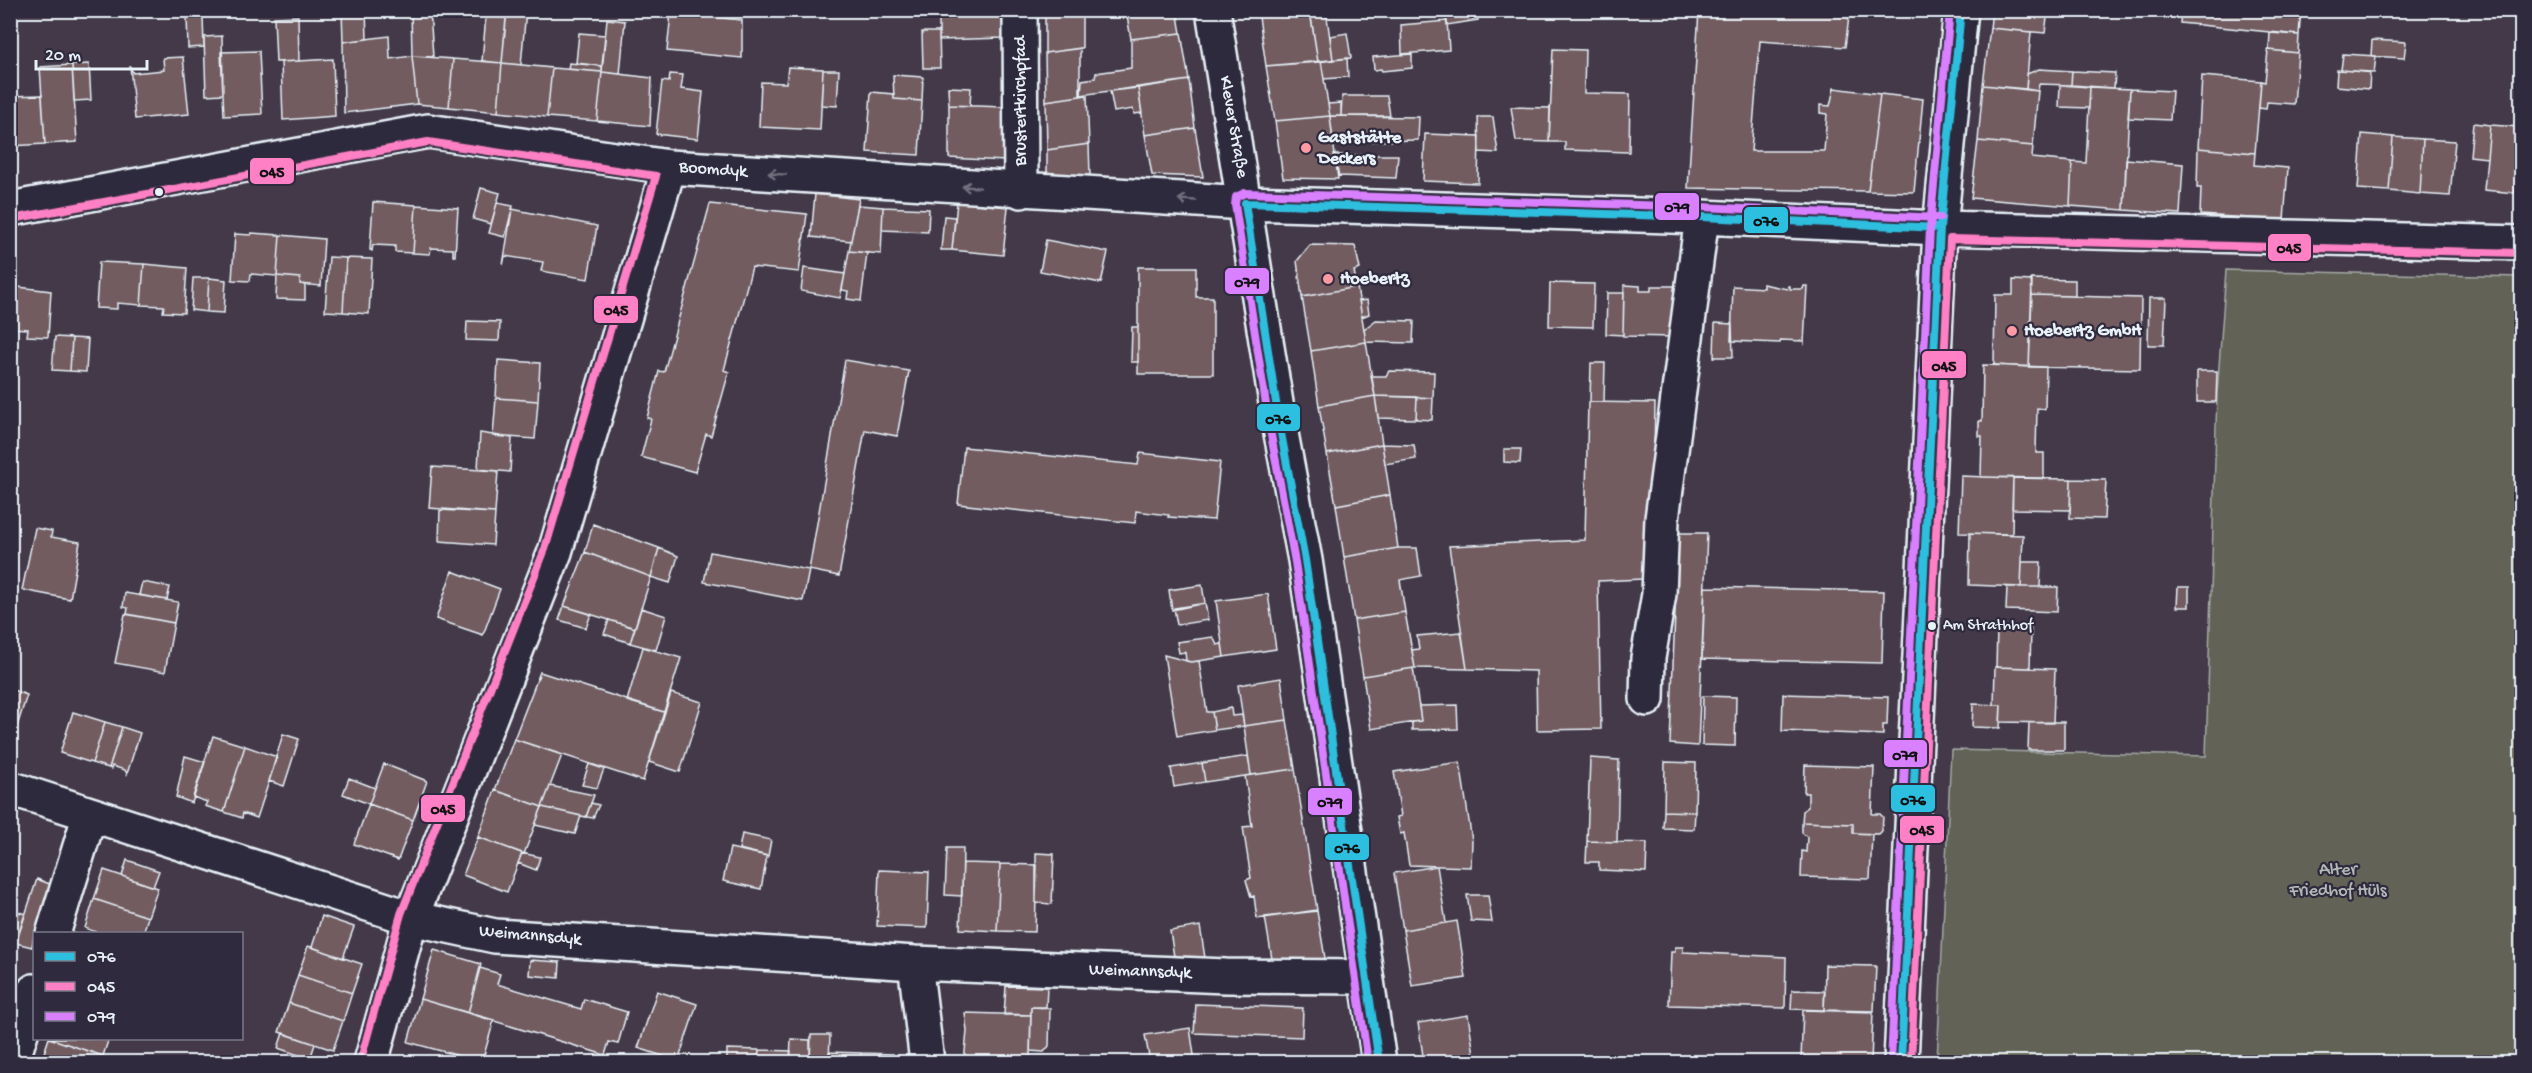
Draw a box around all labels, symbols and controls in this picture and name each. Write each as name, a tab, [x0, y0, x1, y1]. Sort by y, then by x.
scale bar	[36, 33, 147, 71]
street label: Brustertkirchpfad	[1011, 35, 1032, 167]
text: 20 m	[45, 46, 81, 67]
street label: Klever Straße	[1214, 74, 1252, 180]
place label: Gaststätte Deckers	[1316, 128, 1402, 170]
marker: Gaststätte Deckers	[1299, 141, 1313, 155]
line badge: 045	[249, 157, 295, 185]
street label: Boomdyk	[677, 157, 750, 183]
text: 045	[259, 165, 285, 184]
one-way arrow	[767, 168, 787, 179]
one-way arrow	[962, 182, 982, 193]
unlabelled marker	[153, 186, 165, 198]
line badge: 079	[1654, 192, 1700, 221]
one-way arrow	[1178, 194, 1198, 205]
text: 079	[1664, 200, 1690, 219]
line badge: 076	[1743, 206, 1789, 234]
text: 076	[1753, 214, 1780, 233]
line badge: 045	[2267, 233, 2312, 262]
text: 045	[2276, 241, 2302, 260]
line badge: 079	[1224, 267, 1270, 295]
place label: Hoebertz	[1340, 269, 1410, 290]
marker: Hoebertz	[1321, 272, 1335, 286]
text: 079	[1234, 275, 1260, 294]
line badge: 045	[593, 295, 639, 324]
text: 045	[603, 303, 629, 322]
place label: Hoebertz GmbH	[2024, 321, 2142, 342]
marker: Hoebertz GmbH	[2005, 324, 2019, 338]
line badge: 045	[1921, 350, 1967, 379]
text: 045	[1931, 359, 1957, 378]
line badge: 076	[1256, 403, 1301, 432]
text: 076	[1265, 412, 1292, 431]
place label: Am Strathhof	[1943, 617, 2034, 636]
marker: Am Strathhof	[1926, 620, 1938, 632]
line badge: 079	[1883, 739, 1928, 768]
text: 079	[1892, 748, 1918, 767]
line badge: 076	[1890, 784, 1936, 813]
line badge: 079	[1307, 787, 1353, 816]
text: 076	[1900, 793, 1927, 812]
line badge: 045	[420, 794, 466, 823]
text: 079	[1317, 795, 1343, 814]
text: 045	[430, 802, 456, 821]
line badge: 045	[1899, 815, 1945, 844]
text: 045	[1909, 823, 1935, 842]
line badge: 076	[1324, 833, 1370, 861]
text: 076	[1334, 841, 1361, 860]
park label: Alter Friedhof Hüls	[2288, 860, 2388, 902]
street label: Weimannsdyk	[478, 921, 584, 951]
legend	[33, 932, 243, 1040]
text: 076	[87, 948, 117, 969]
street label: Weimannsdyk	[1088, 960, 1194, 984]
text: 045	[87, 978, 115, 999]
text: 079	[87, 1008, 116, 1029]

